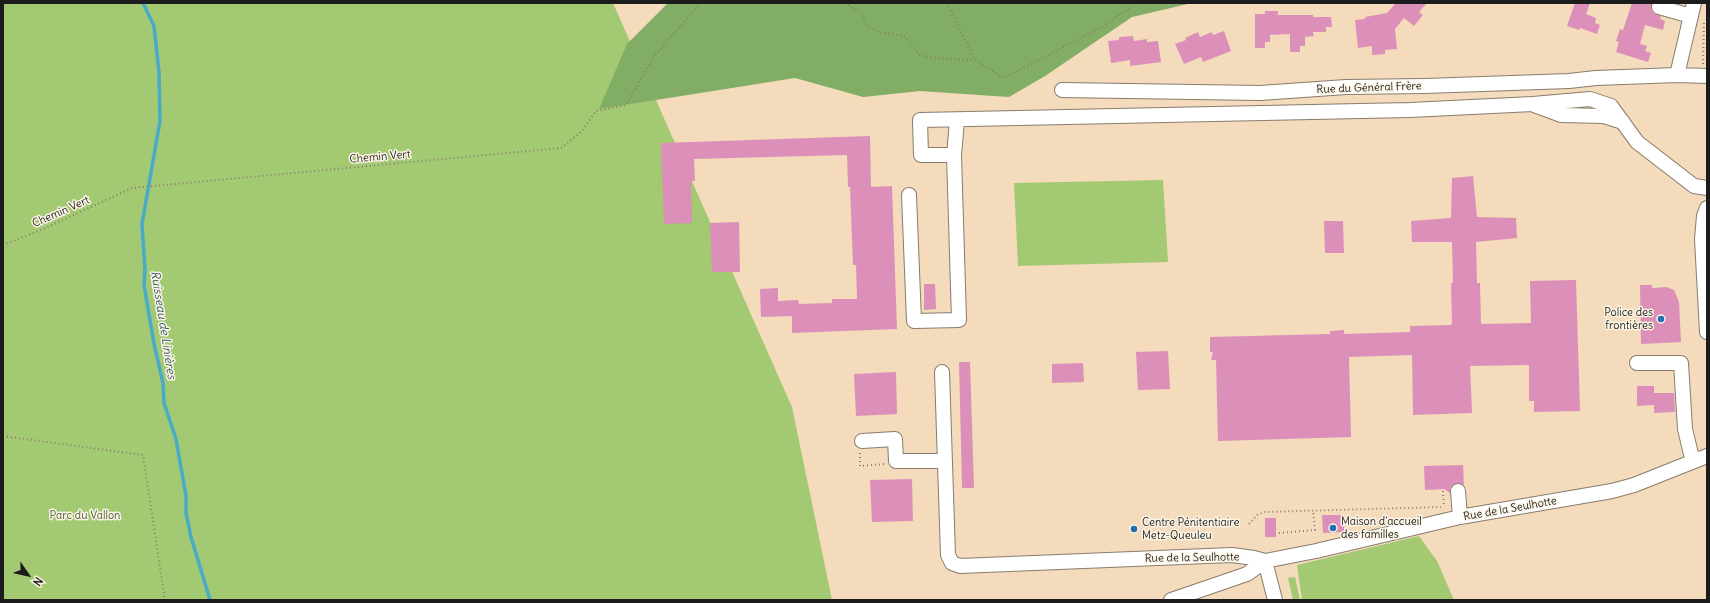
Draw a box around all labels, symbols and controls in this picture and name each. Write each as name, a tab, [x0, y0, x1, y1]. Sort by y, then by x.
street label: Rue du Général Frère	[1316, 80, 1422, 96]
street label: Chemin Vert	[349, 148, 411, 166]
street label: Chemin Vert	[30, 194, 92, 230]
water label: Ruisseau de Linières	[147, 270, 179, 380]
place label: Police des frontières	[1604, 306, 1653, 332]
marker: Police des frontières	[1656, 314, 1666, 324]
street label: Rue de la Seulhotte	[1462, 494, 1558, 524]
park label: Parc du Vallon	[50, 509, 120, 523]
place label: Maison d'accueil des familles	[1341, 515, 1422, 541]
place label: Centre Pénitentiaire Metz-Queuleu	[1142, 516, 1239, 542]
marker: Maison d'accueil des familles	[1328, 523, 1338, 533]
marker: Centre Pénitentiaire Metz-Queuleu	[1129, 524, 1139, 534]
street label: Rue de la Seulhotte	[1145, 551, 1239, 565]
north arrow	[8, 555, 48, 595]
text: N	[30, 575, 46, 589]

